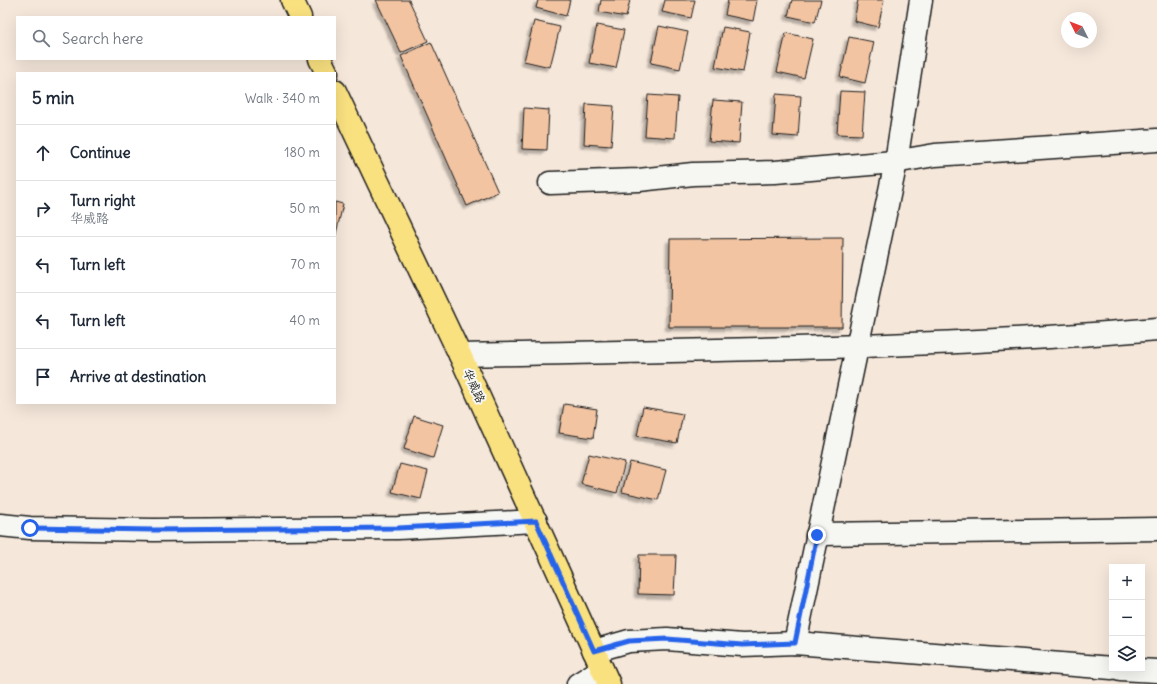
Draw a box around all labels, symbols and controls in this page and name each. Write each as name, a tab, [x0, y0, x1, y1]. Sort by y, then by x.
north arrow	[1061, 12, 1097, 48]
search box	[16, 16, 336, 60]
icon: search	[30, 27, 52, 49]
text: Search here	[62, 29, 143, 48]
text: 5 min	[32, 87, 74, 109]
text: Walk · 340 m	[245, 90, 320, 107]
icon: ahead	[32, 142, 54, 164]
text: Continue	[70, 143, 131, 162]
text: 180 m	[284, 144, 320, 161]
text: Turn right	[70, 191, 135, 210]
icon: right	[32, 198, 54, 220]
text: 50 m	[289, 200, 320, 217]
text: 华威路	[70, 210, 109, 227]
icon: left	[32, 254, 54, 276]
text: Turn left	[70, 255, 125, 274]
text: 70 m	[291, 256, 320, 273]
icon: left	[32, 310, 54, 332]
text: Turn left	[70, 311, 125, 330]
text: 40 m	[289, 312, 320, 329]
icon: arrive	[32, 366, 54, 388]
street label: 华威路	[460, 366, 489, 405]
text: Arrive at destination	[70, 367, 206, 386]
route start	[21, 519, 39, 537]
route end	[808, 526, 826, 544]
map controls	[1109, 564, 1145, 672]
button: +	[1109, 564, 1145, 600]
button: −	[1109, 600, 1145, 636]
button: layers	[1109, 636, 1145, 672]

